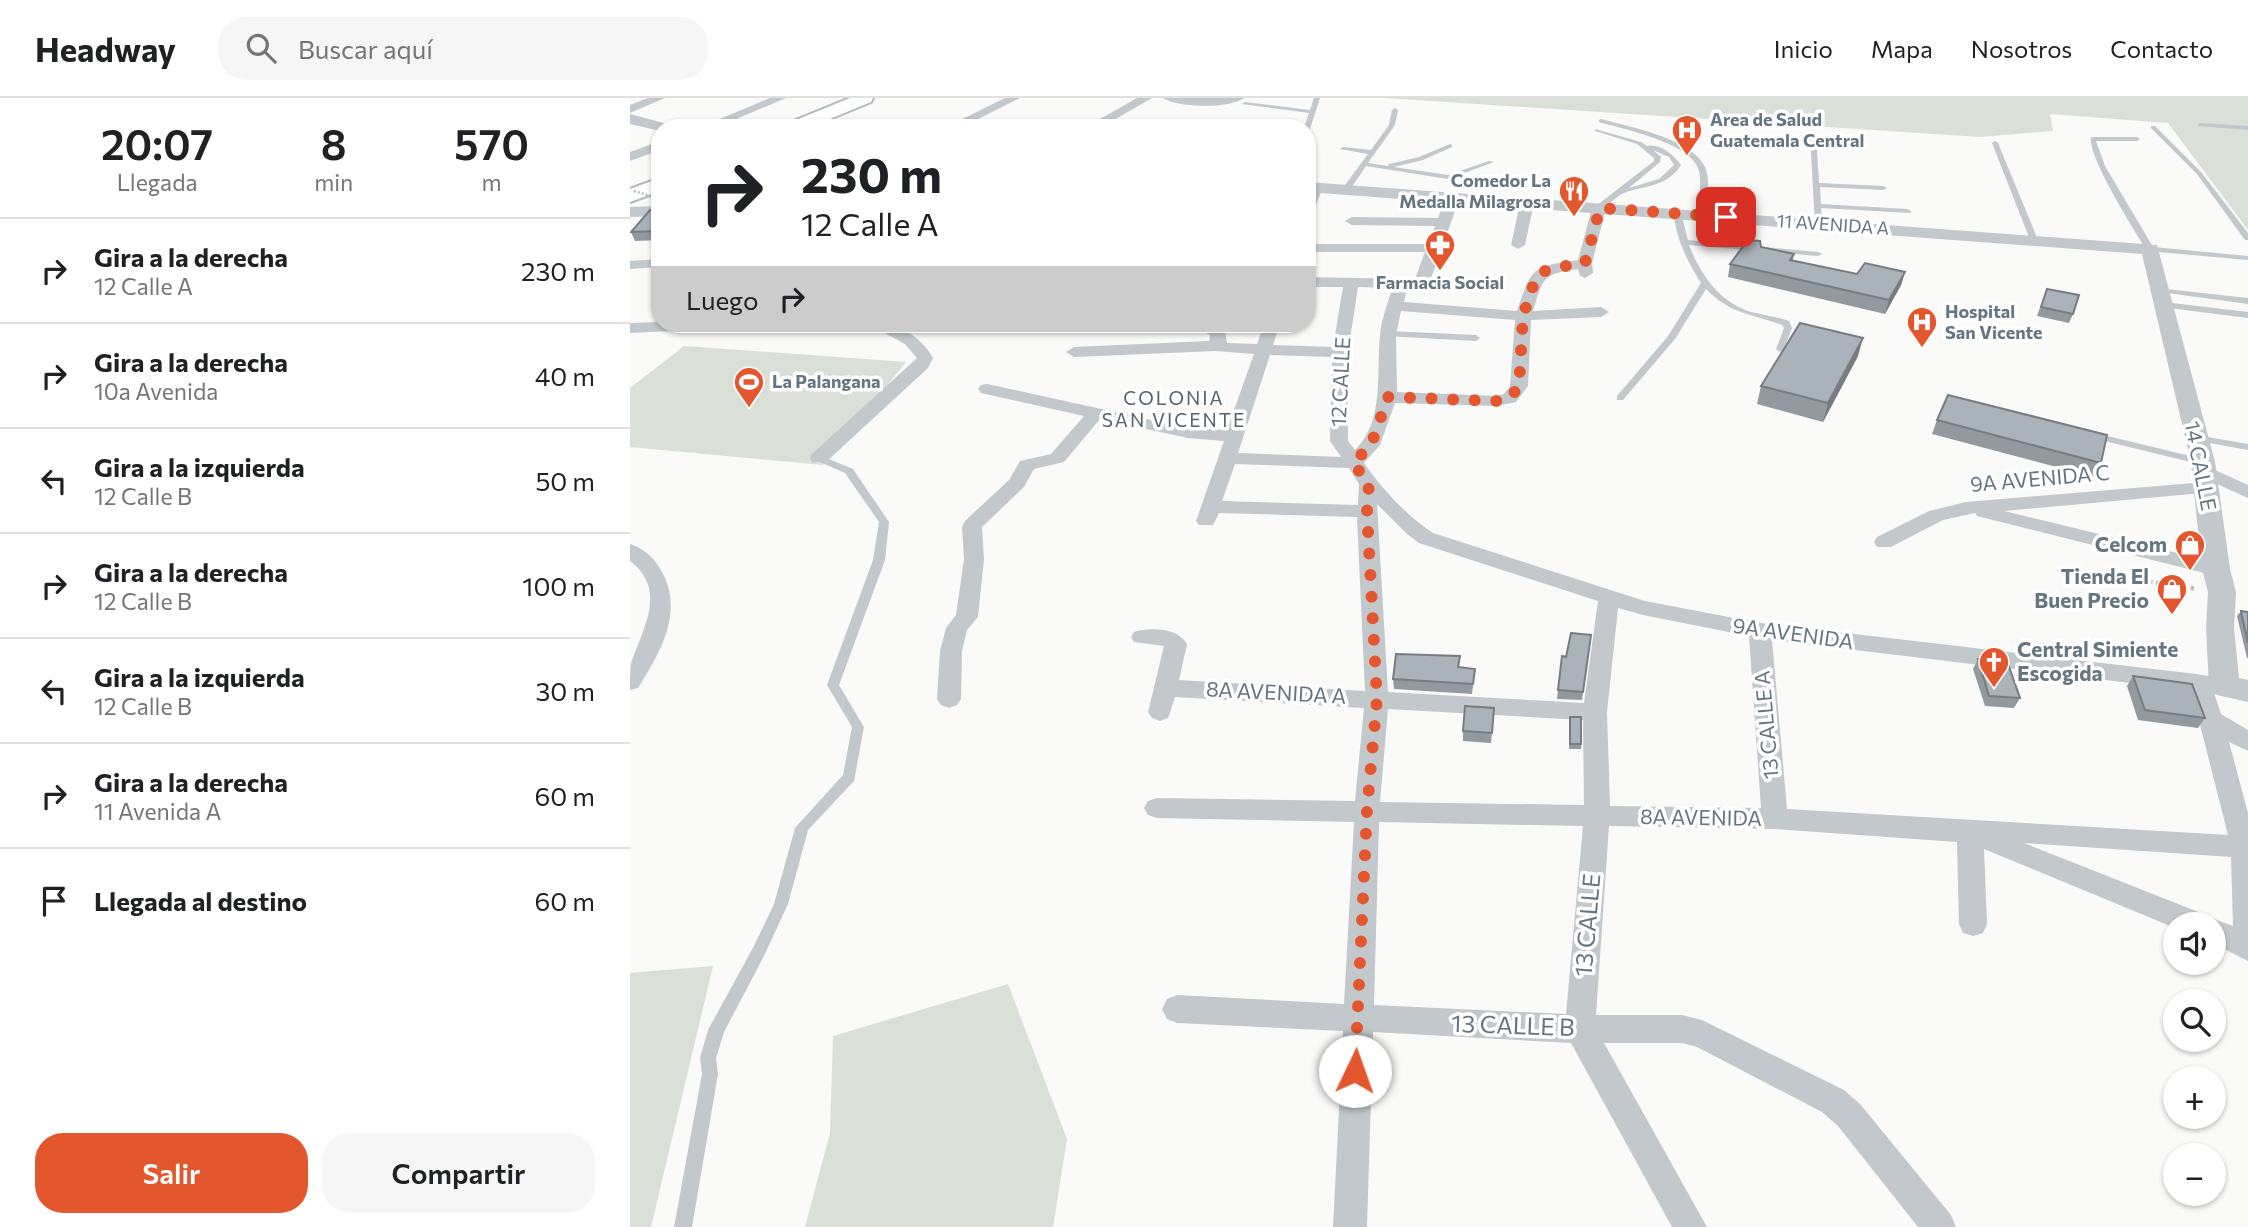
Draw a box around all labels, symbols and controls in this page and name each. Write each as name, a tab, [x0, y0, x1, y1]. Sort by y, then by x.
search box	[218, 17, 708, 80]
text: Headway	[35, 28, 176, 69]
icon: search	[242, 29, 280, 67]
text: Buscar aquí	[298, 33, 433, 64]
text: Inicio	[1774, 34, 1833, 63]
text: Mapa	[1871, 34, 1933, 63]
text: Nosotros	[1971, 34, 2072, 63]
text: Contacto	[2110, 34, 2213, 63]
place label: Area de Salud Guatemala Central	[1710, 108, 1864, 151]
hospital icon: Area de Salud Guatemala Central	[1670, 113, 1704, 157]
text: 20:07	[101, 117, 213, 169]
text: 8	[321, 117, 347, 169]
text: 570	[454, 117, 529, 169]
text: 230 m	[801, 143, 942, 203]
icon: right	[686, 147, 777, 238]
text: Llegada	[117, 168, 197, 196]
text: min	[314, 168, 353, 196]
text: m	[482, 168, 502, 196]
place label: Comedor La Medalla Milagrosa	[1399, 169, 1551, 212]
restaurant icon: Comedor La Medalla Milagrosa	[1557, 174, 1591, 218]
pin	[1696, 187, 1756, 247]
icon: arrive	[1707, 198, 1745, 236]
text: 12 Calle A	[801, 203, 939, 243]
street label: 11 AVENIDA A	[1776, 209, 1890, 239]
pharmacy icon: Farmacia Social	[1423, 228, 1457, 272]
text: Gira a la derecha	[94, 241, 288, 272]
icon: right	[35, 252, 73, 290]
text: 230 m	[521, 255, 595, 286]
place label: Farmacia Social	[1376, 271, 1504, 293]
text: 12 Calle A	[94, 272, 193, 300]
icon: right	[773, 280, 811, 318]
text: Luego	[686, 284, 759, 315]
place label: Hospital San Vicente	[1945, 300, 2043, 343]
hospital icon: Hospital San Vicente	[1905, 305, 1939, 349]
street label: 12 CALLE	[1325, 336, 1354, 428]
text: Gira a la derecha	[94, 346, 288, 377]
icon: right	[35, 357, 73, 395]
text: 40 m	[535, 360, 595, 391]
sports icon: La Palangana	[732, 365, 766, 409]
place label: La Palangana	[772, 370, 881, 392]
text: 10a Avenida	[94, 377, 218, 405]
district label: COLONIA SAN VICENTE	[1102, 386, 1246, 431]
street label: 14 CALLE	[2181, 419, 2222, 513]
text: Gira a la izquierda	[94, 451, 305, 482]
street label: 9A AVENIDA C	[1969, 459, 2111, 496]
icon: left	[35, 462, 73, 500]
text: 50 m	[535, 465, 595, 496]
text: 12 Calle B	[94, 482, 192, 510]
shop icon: Celcom	[2173, 528, 2207, 572]
place label: Celcom	[2095, 531, 2167, 556]
text: Gira a la derecha	[94, 556, 288, 587]
place label: Tienda El Buen Precio	[2034, 563, 2149, 612]
icon: right	[35, 567, 73, 605]
text: 100 m	[522, 570, 595, 601]
shop icon: Tienda El Buen Precio	[2155, 572, 2189, 616]
text: 12 Calle B	[94, 587, 192, 615]
street label: 9A AVENIDA	[1731, 612, 1855, 653]
place label: Central Simiente Escogida	[2017, 636, 2178, 685]
church icon: Central Simiente Escogida	[1977, 645, 2011, 689]
text: Gira a la izquierda	[94, 661, 305, 692]
street label: 13 CALLE A	[1748, 670, 1783, 780]
icon: left	[35, 672, 73, 710]
text: 30 m	[536, 675, 595, 706]
street label: 8A AVENIDA A	[1205, 675, 1347, 708]
text: 12 Calle B	[94, 692, 192, 720]
text: Gira a la derecha	[94, 766, 288, 797]
icon: right	[35, 777, 73, 815]
text: 60 m	[535, 780, 595, 811]
text: 11 Avenida A	[94, 797, 221, 825]
street label: 8A AVENIDA	[1640, 803, 1762, 830]
street label: 13 CALLE	[1568, 872, 1605, 978]
icon: arrive	[35, 882, 73, 920]
text: Llegada al destino	[94, 885, 307, 916]
text: 60 m	[535, 885, 595, 916]
map controls	[2163, 912, 2226, 1206]
button: sound	[2163, 912, 2226, 975]
button: search	[2163, 989, 2226, 1052]
street label: 13 CALLE B	[1451, 1008, 1575, 1041]
position arrow	[1318, 1034, 1392, 1108]
button: +	[2163, 1066, 2226, 1129]
button: Salir	[35, 1133, 308, 1213]
button: Compartir	[322, 1133, 595, 1213]
button: −	[2163, 1143, 2226, 1206]

